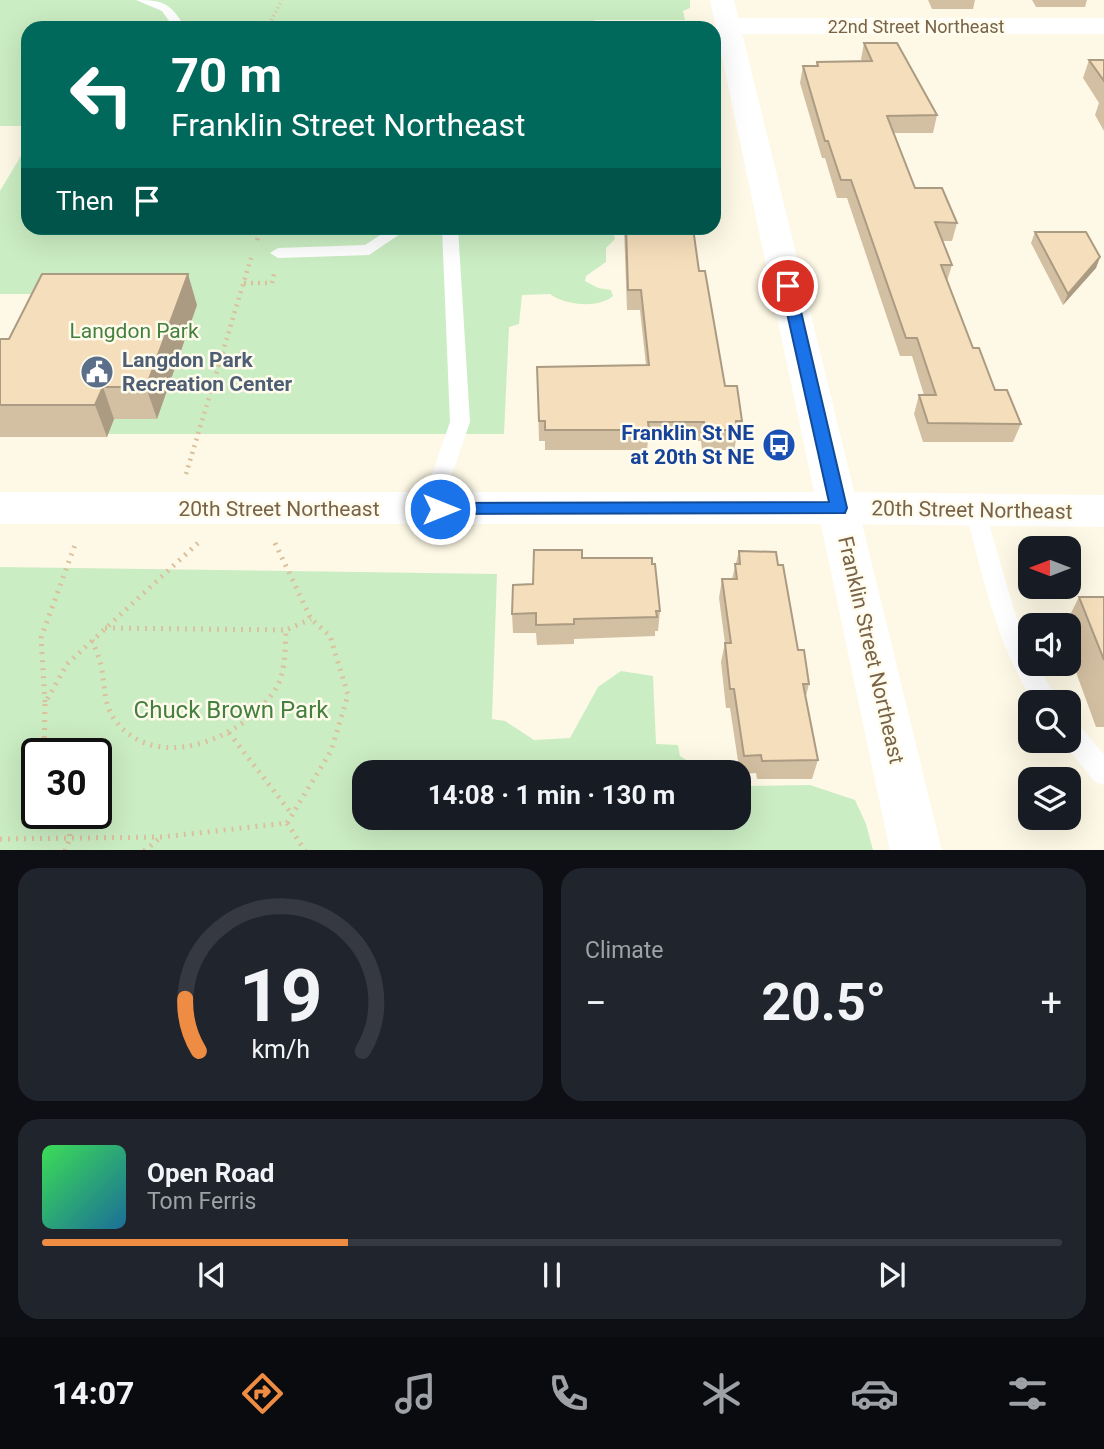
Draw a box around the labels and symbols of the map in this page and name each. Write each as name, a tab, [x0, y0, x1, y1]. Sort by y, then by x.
street label: 22nd Street Northeast	[828, 16, 1004, 37]
pin	[758, 256, 818, 316]
park label: Langdon Park	[69, 319, 199, 343]
place label: Langdon Park Recreation Center	[122, 348, 293, 396]
public building icon: Langdon Park Recreation Center	[78, 353, 116, 391]
place label: Franklin St NE at 20th St NE	[621, 421, 754, 469]
bus stop icon: Franklin St NE at 20th St NE	[760, 426, 798, 464]
position arrow	[403, 472, 477, 546]
street label: 20th Street Northeast	[871, 496, 1073, 524]
street label: 20th Street Northeast	[178, 497, 380, 521]
street label: Franklin Street Northeast	[833, 534, 909, 766]
north arrow	[1018, 536, 1082, 598]
park label: Chuck Brown Park	[134, 696, 329, 724]
speed limit sign: 30	[21, 738, 112, 829]

